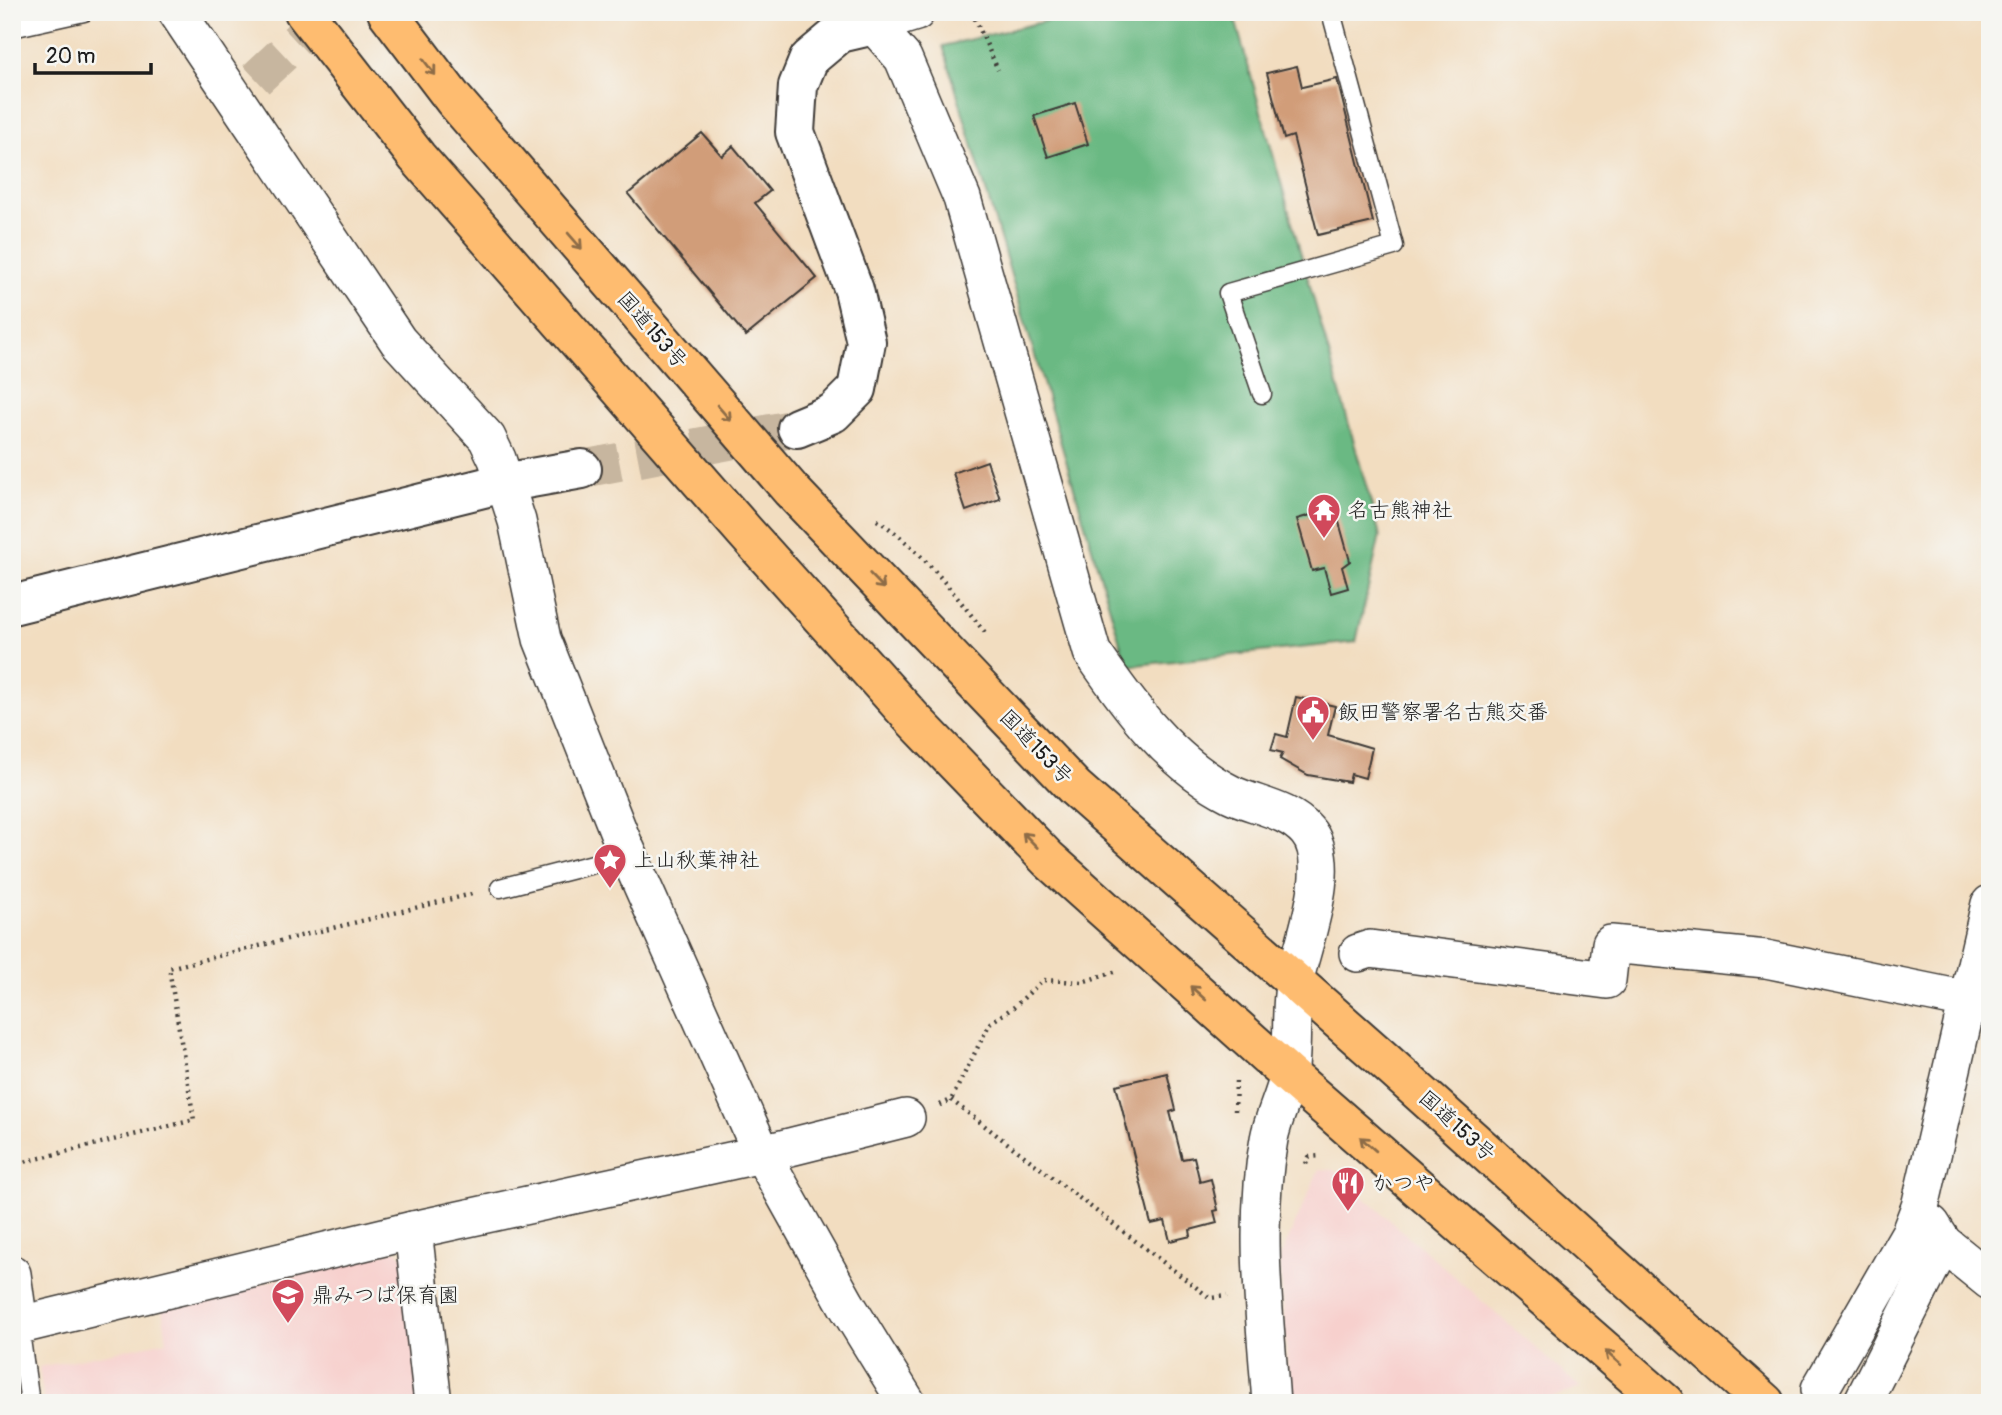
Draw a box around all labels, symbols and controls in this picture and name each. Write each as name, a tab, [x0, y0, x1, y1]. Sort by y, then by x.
scale bar	[35, 32, 150, 76]
text: 20 m	[46, 43, 95, 70]
one-way arrow	[421, 57, 436, 75]
one-way arrow	[567, 231, 583, 249]
street label: 国道153号	[611, 286, 693, 374]
one-way arrow	[715, 404, 732, 421]
temple icon: 名古熊神社	[1305, 491, 1343, 540]
place label: 名古熊神社	[1348, 497, 1453, 524]
one-way arrow	[868, 572, 885, 589]
public building icon: 飯田警察署名古熊交番	[1294, 693, 1332, 742]
place label: 飯田警察署名古熊交番	[1338, 699, 1548, 726]
street label: 国道153号	[994, 704, 1078, 790]
one-way arrow	[1021, 831, 1038, 848]
place icon: 上山秋葉神社	[591, 841, 629, 890]
place label: 上山秋葉神社	[634, 847, 760, 874]
one-way arrow	[1189, 985, 1207, 1001]
street label: 国道153号	[1413, 1084, 1501, 1168]
one-way arrow	[1359, 1136, 1377, 1152]
restaurant icon: かつや	[1329, 1164, 1367, 1213]
place label: かつや	[1372, 1170, 1435, 1197]
school or university icon: 鼎みつば保育園	[269, 1276, 307, 1325]
place label: 鼎みつば保育園	[312, 1282, 459, 1309]
one-way arrow	[1605, 1350, 1623, 1366]

